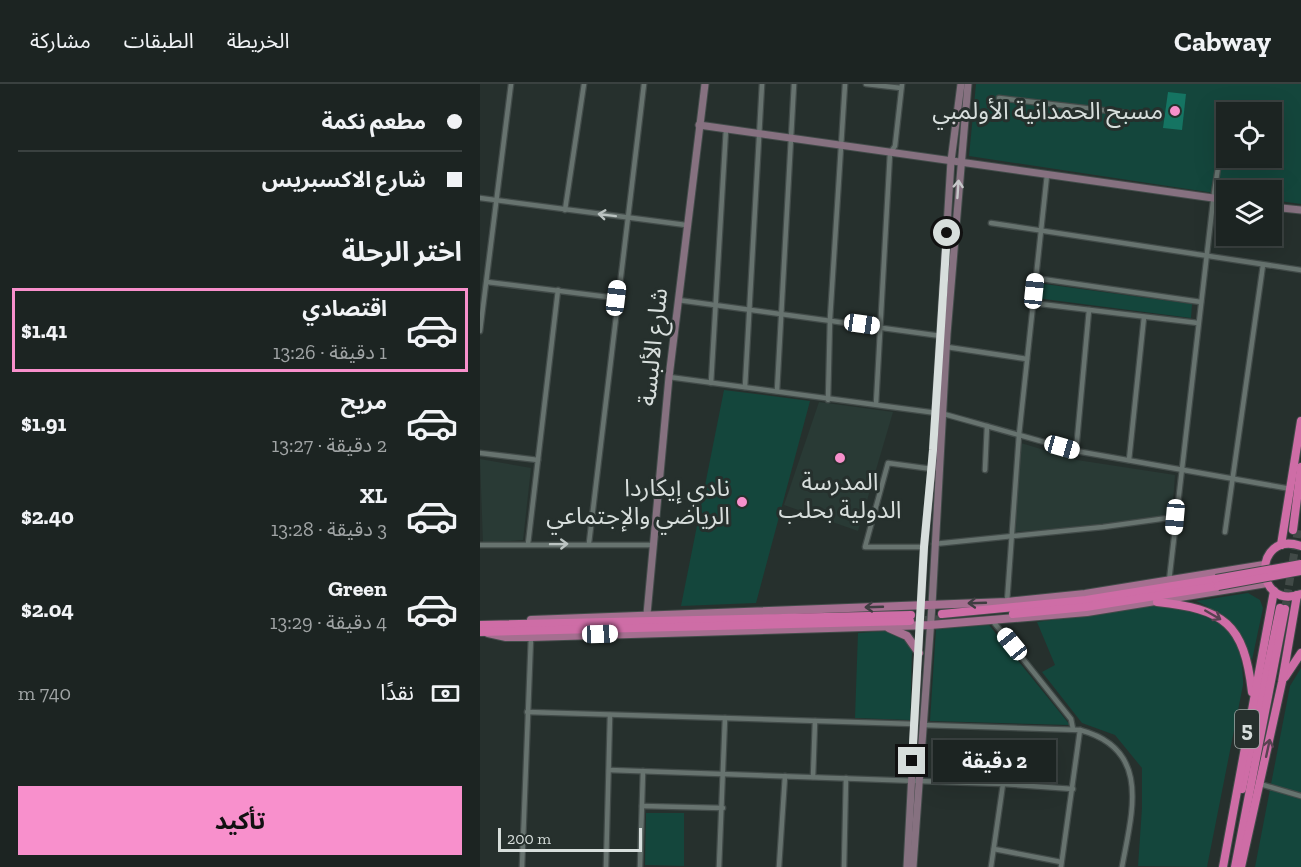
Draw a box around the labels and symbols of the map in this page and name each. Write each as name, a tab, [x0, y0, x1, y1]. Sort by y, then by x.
place label: مسبح الحمدانية الأولمبي	[932, 96, 1163, 130]
marker: مسبح الحمدانية الأولمبي	[1168, 104, 1182, 118]
one-way arrow	[953, 180, 964, 200]
one-way arrow	[598, 209, 618, 220]
route start	[933, 219, 960, 246]
car	[1023, 272, 1045, 310]
car	[605, 279, 627, 317]
street label: شارع الألبسة	[632, 287, 676, 408]
car	[843, 313, 881, 335]
car	[1042, 433, 1082, 461]
marker: المدرسة الدولية بحلب	[833, 451, 847, 465]
place label: المدرسة الدولية بحلب	[779, 467, 901, 524]
place label: نادي إيكاردا الرياضي والإجتماعي	[546, 473, 730, 535]
marker: نادي إيكاردا الرياضي والإجتماعي	[735, 495, 749, 509]
car	[1164, 498, 1186, 536]
one-way arrow	[549, 538, 569, 550]
one-way arrow	[968, 597, 988, 608]
one-way arrow	[864, 602, 884, 613]
one-way arrow	[1204, 609, 1221, 621]
car	[582, 624, 618, 644]
car	[994, 624, 1030, 664]
road number: 5	[1235, 710, 1259, 748]
one-way arrow	[1263, 739, 1274, 759]
callout: 2 دقيقة	[933, 740, 1056, 782]
route end	[898, 747, 925, 774]
scale bar	[498, 825, 642, 852]

